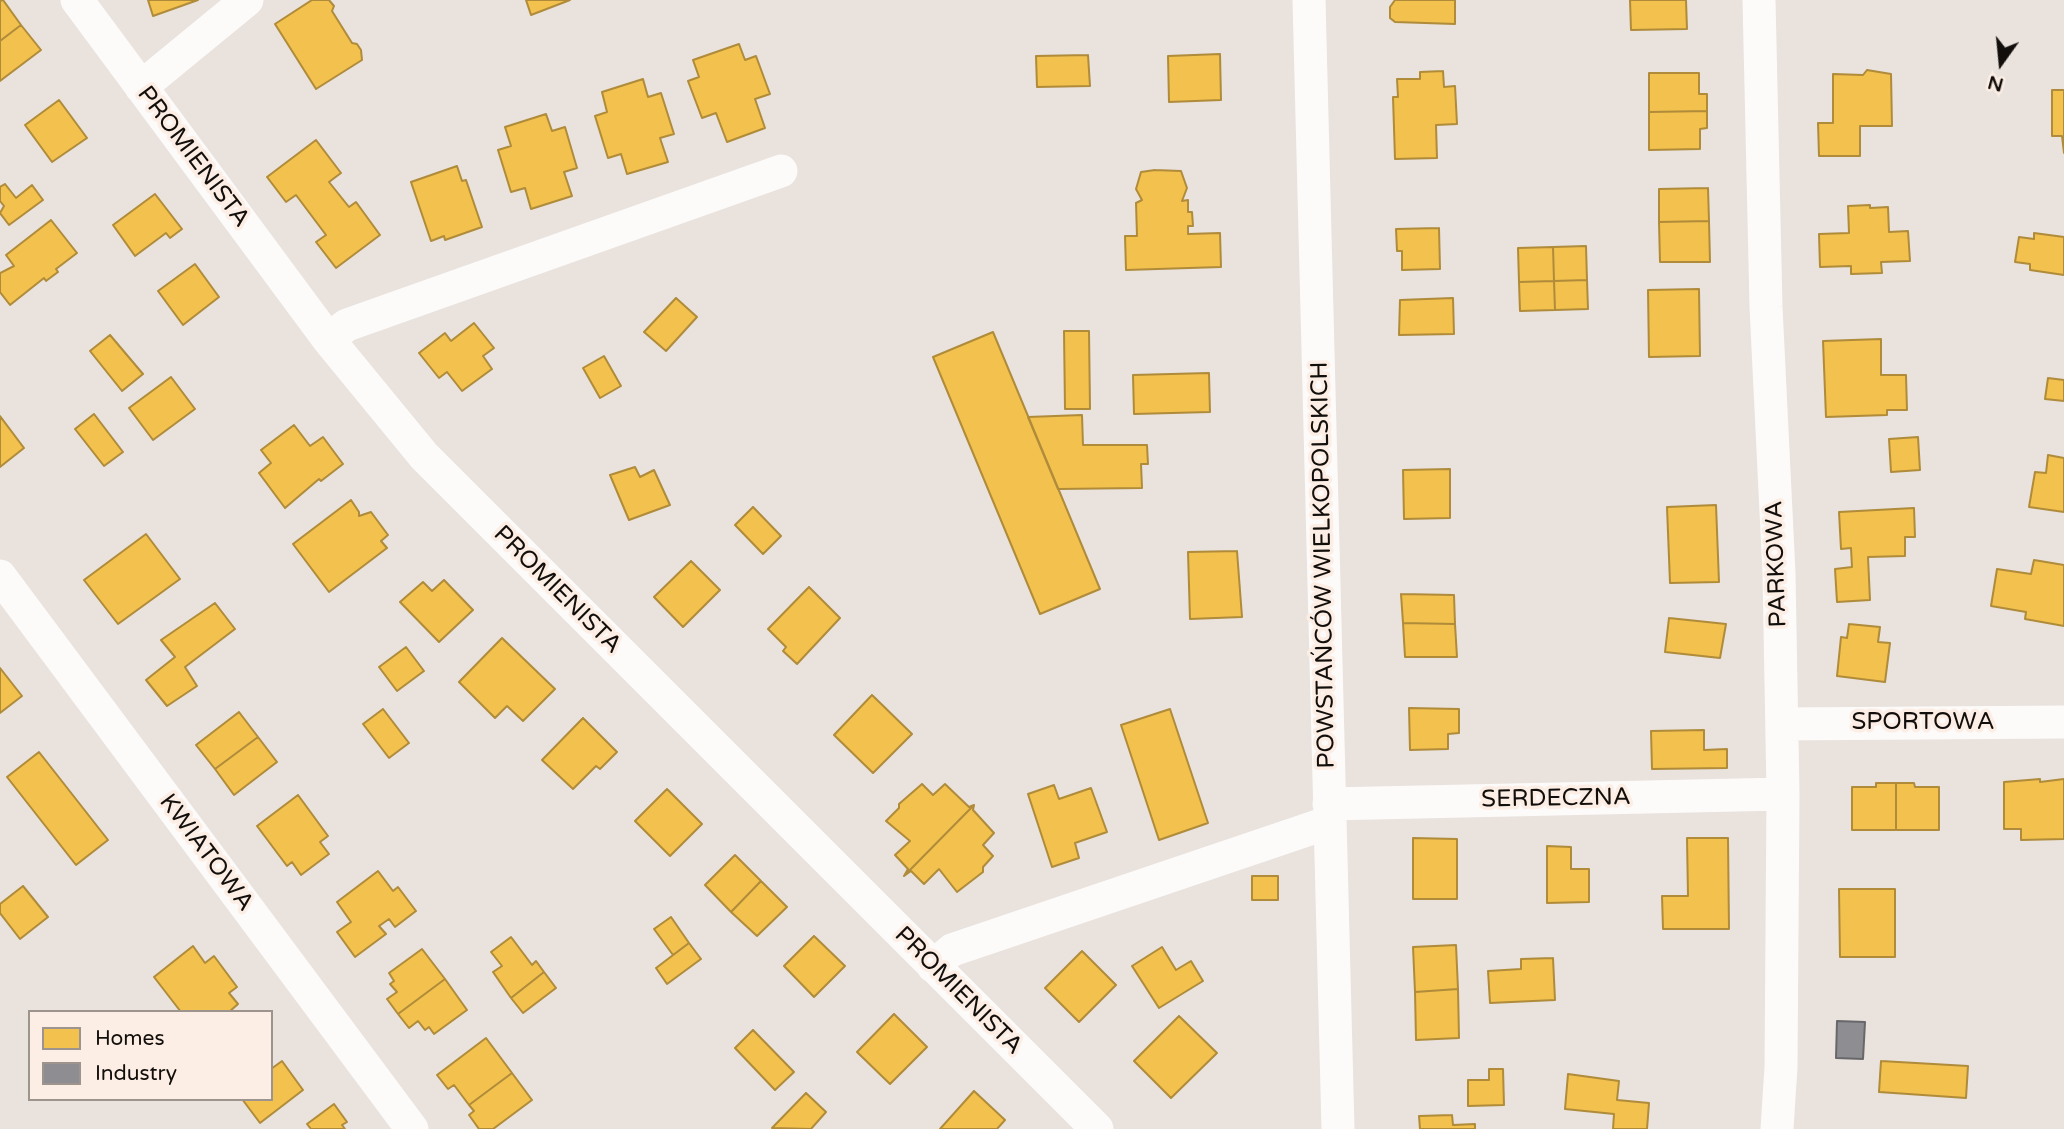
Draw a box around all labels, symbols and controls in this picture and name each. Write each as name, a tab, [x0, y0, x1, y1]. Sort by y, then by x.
north arrow	[1966, 28, 2036, 98]
text: N	[1985, 71, 2006, 96]
street label: PROMIENISTA	[131, 81, 255, 233]
street label: POWSTAŃCÓW WIELKOPOLSKICH	[1306, 361, 1342, 769]
street label: PARKOWA	[1760, 500, 1794, 628]
street label: PROMIENISTA	[487, 520, 627, 660]
street label: SPORTOWA	[1851, 709, 1995, 737]
street label: SERDECZNA	[1481, 783, 1631, 815]
street label: KWIATOWA	[153, 789, 259, 917]
street label: PROMIENISTA	[888, 921, 1028, 1061]
legend	[28, 1010, 273, 1101]
text: Homes	[95, 1026, 165, 1051]
text: Industry	[95, 1061, 177, 1086]

